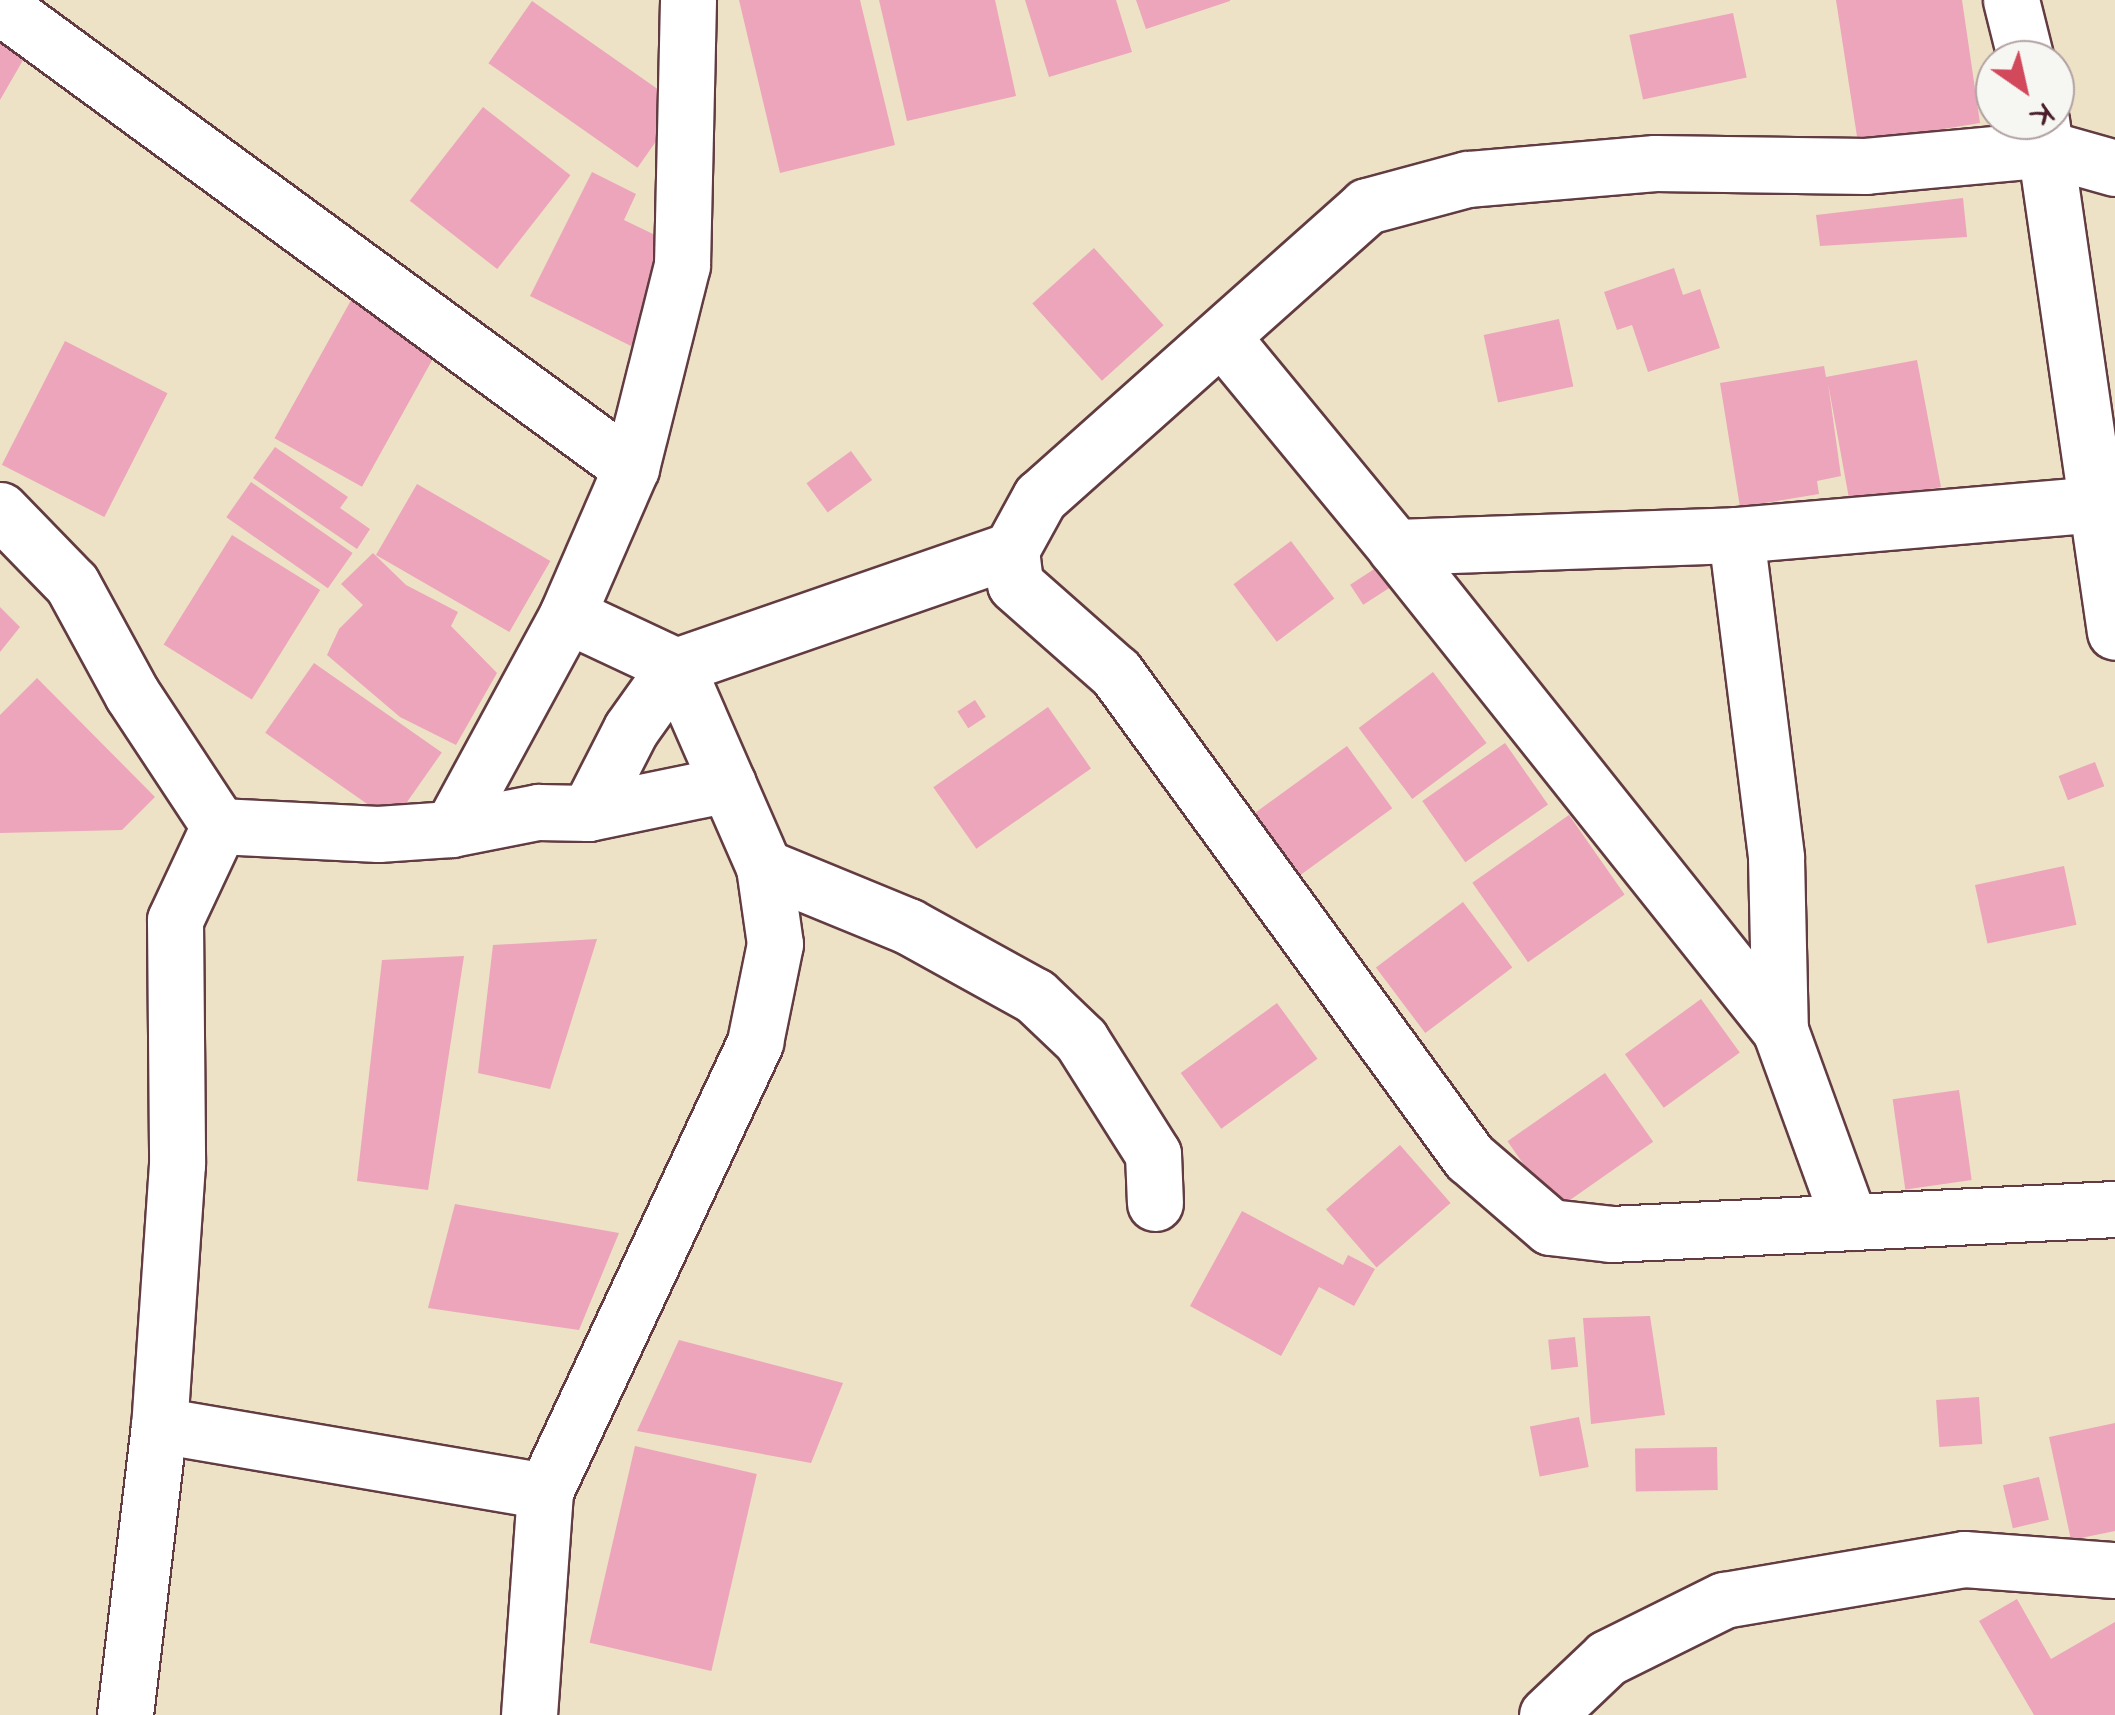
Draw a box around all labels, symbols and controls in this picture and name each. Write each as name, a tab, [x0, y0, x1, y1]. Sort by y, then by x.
north arrow	[1975, 40, 2075, 140]
text: K	[2022, 93, 2059, 134]

